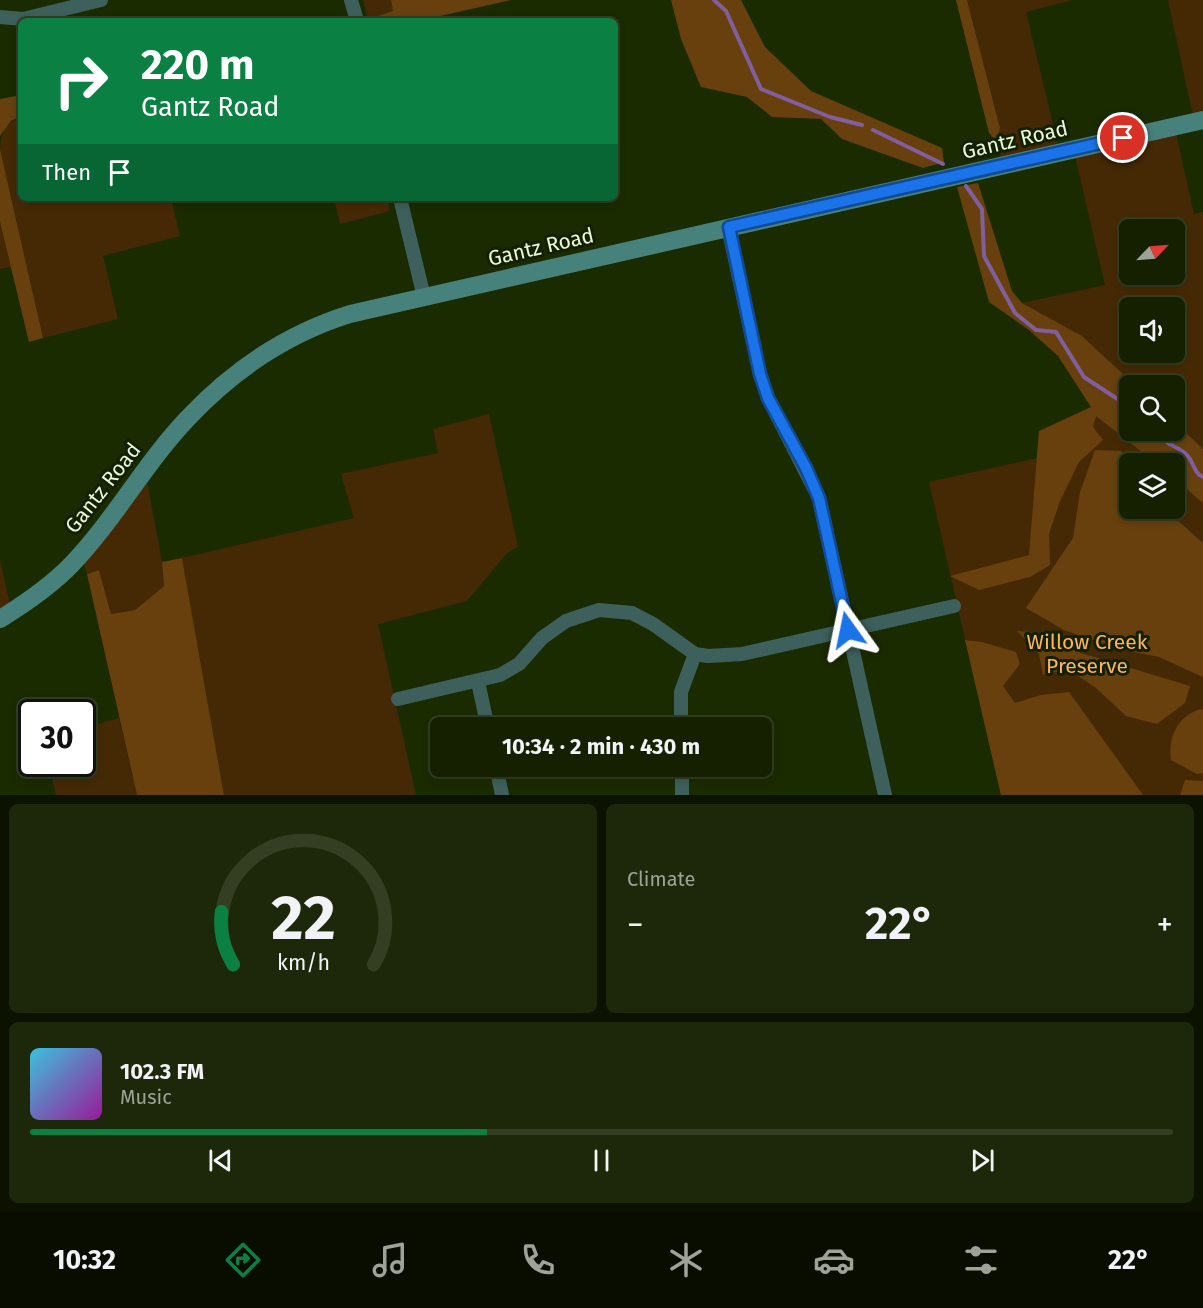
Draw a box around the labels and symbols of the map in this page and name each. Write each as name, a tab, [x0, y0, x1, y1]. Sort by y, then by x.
pin	[1097, 112, 1148, 163]
street label: Gantz Road	[960, 115, 1070, 165]
north arrow	[1119, 219, 1185, 285]
street label: Gantz Road	[486, 222, 596, 272]
street label: Gantz Road	[60, 438, 146, 538]
position arrow	[816, 598, 880, 662]
park label: Willow Creek Preserve	[1027, 629, 1148, 679]
speed limit sign: 30	[18, 699, 96, 777]

